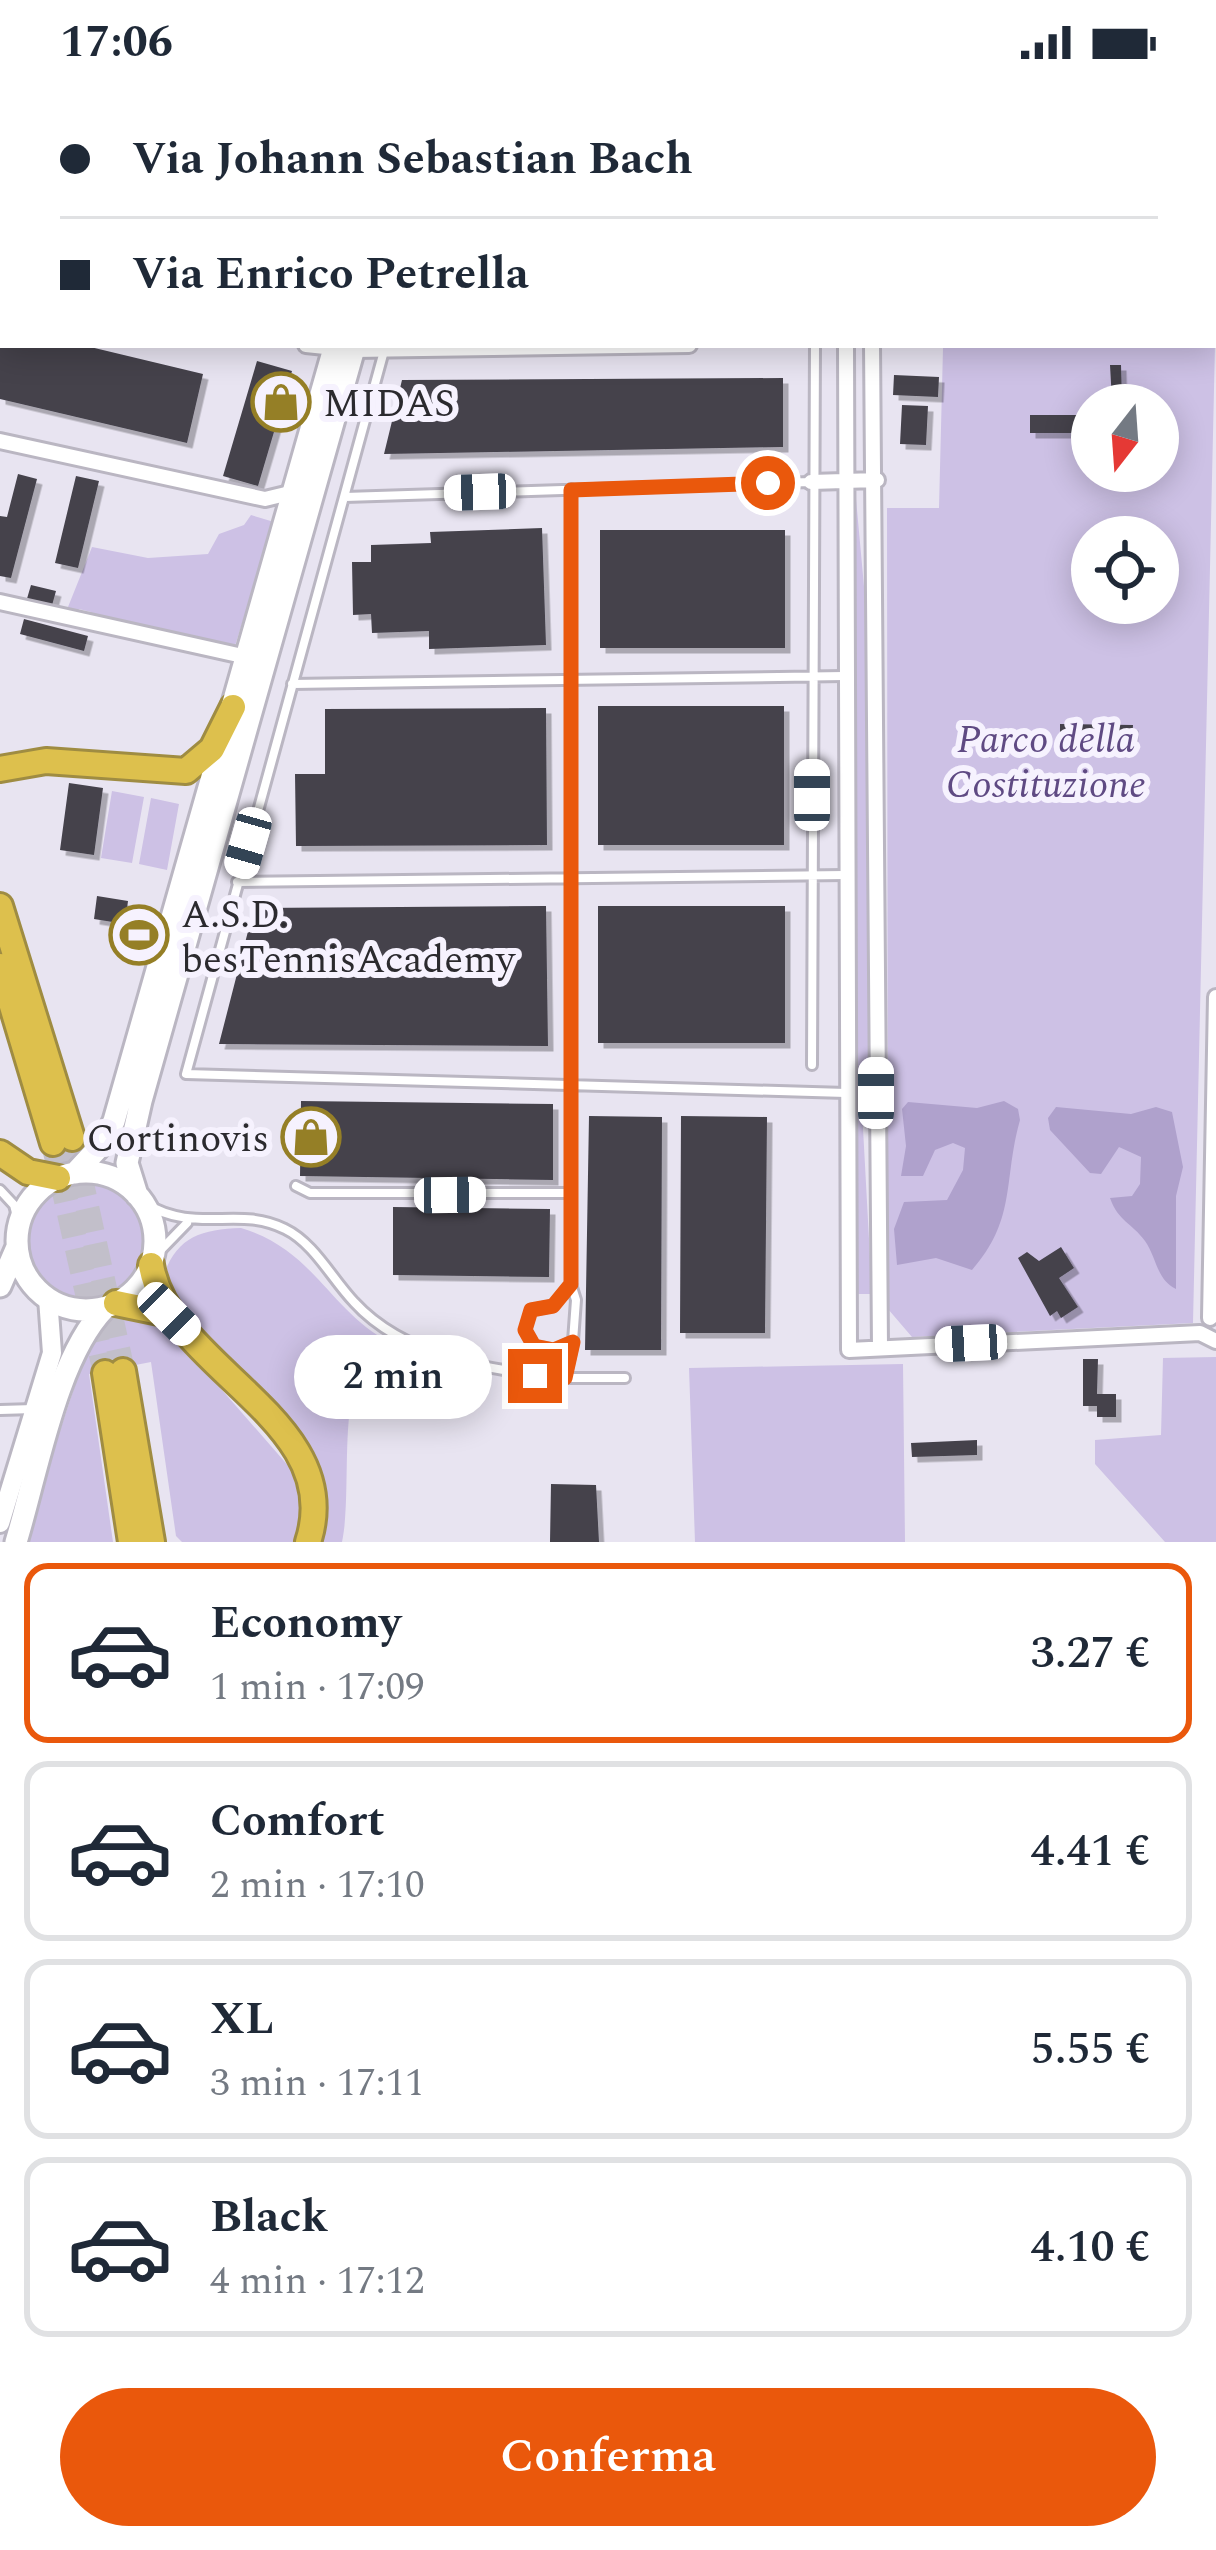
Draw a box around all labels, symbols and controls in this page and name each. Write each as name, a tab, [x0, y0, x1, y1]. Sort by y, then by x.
text: 17:06	[60, 8, 173, 77]
text: Via Johann Sebastian Bach	[132, 125, 693, 194]
text: Via Enrico Petrella	[132, 240, 529, 309]
shop icon: MIDAS	[250, 371, 312, 433]
place label: MIDAS	[323, 375, 455, 434]
north arrow	[1071, 384, 1179, 492]
map controls	[1071, 384, 1179, 624]
route start	[741, 456, 795, 510]
car	[443, 473, 517, 511]
button: locate	[1071, 516, 1179, 624]
park label: Parco della Costituzione	[946, 711, 1146, 815]
car	[794, 759, 830, 831]
car	[221, 803, 275, 883]
place label: A.S.D. besTennisAcademy	[181, 886, 516, 990]
sports icon: A.S.D. besTennisAcademy	[108, 904, 170, 966]
car	[858, 1057, 894, 1129]
shop icon: Cortinovis	[280, 1106, 342, 1168]
place label: Cortinovis	[87, 1110, 269, 1169]
car	[414, 1176, 486, 1214]
car	[131, 1276, 207, 1352]
car	[934, 1323, 1008, 1363]
callout: 2 min	[295, 1334, 493, 1418]
text: 2 min	[342, 1347, 444, 1406]
route end	[508, 1349, 562, 1403]
text: Economy	[210, 1589, 401, 1658]
icon: car	[66, 1599, 174, 1707]
text: 3.27 €	[1031, 1619, 1150, 1688]
text: 1 min · 17:09	[210, 1658, 425, 1717]
text: Comfort	[210, 1787, 385, 1856]
icon: car	[66, 1797, 174, 1905]
text: 4.41 €	[1031, 1817, 1150, 1886]
text: 2 min · 17:10	[210, 1856, 425, 1915]
text: XL	[210, 1985, 274, 2054]
icon: car	[66, 1995, 174, 2103]
text: 5.55 €	[1031, 2015, 1150, 2084]
text: 3 min · 17:11	[210, 2054, 425, 2113]
text: Black	[210, 2183, 328, 2252]
icon: car	[66, 2193, 174, 2301]
text: 4.10 €	[1031, 2213, 1150, 2282]
text: 4 min · 17:12	[210, 2252, 425, 2311]
button: Conferma	[60, 2388, 1156, 2526]

